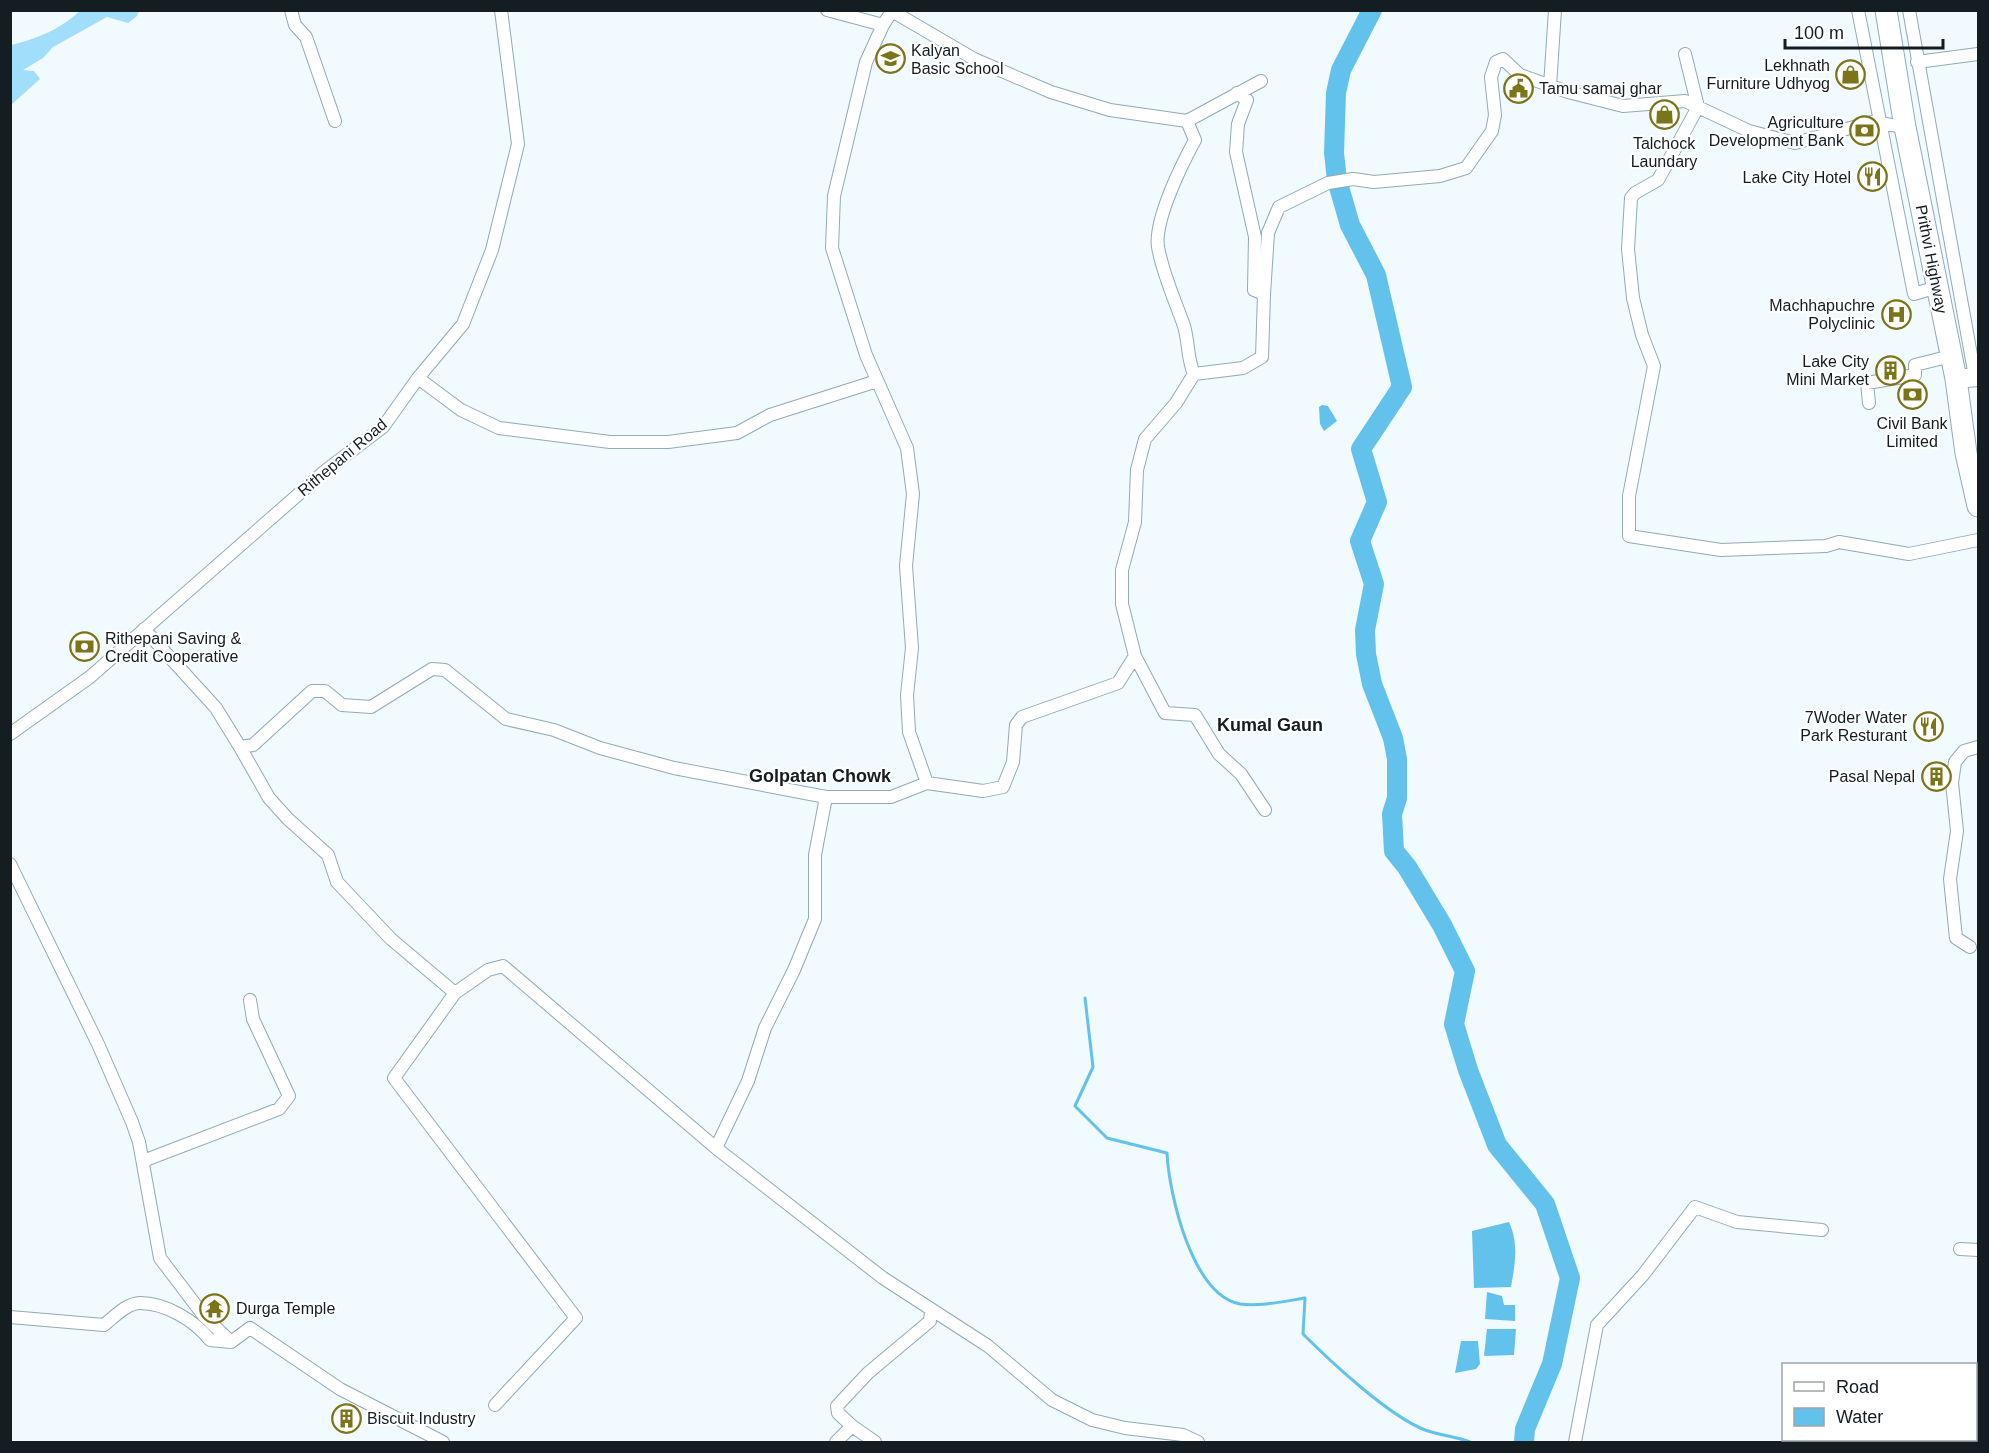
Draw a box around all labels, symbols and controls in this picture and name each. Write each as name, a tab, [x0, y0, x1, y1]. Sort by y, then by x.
scale bar	[1785, 12, 1942, 50]
text: 100 m	[1794, 23, 1844, 43]
place label: Kalyan Basic School	[911, 42, 1004, 77]
school or university icon: Kalyan Basic School	[874, 43, 906, 75]
place label: Lekhnath Furniture Udhyog	[1706, 57, 1830, 92]
shop icon: Lekhnath Furniture Udhyog	[1835, 58, 1867, 90]
public building icon: Tamu samaj ghar	[1502, 72, 1534, 104]
place label: Tamu samaj ghar	[1539, 80, 1662, 97]
shop icon: Talchock Laundary	[1648, 99, 1680, 131]
place label: Agriculture Development Bank	[1709, 114, 1845, 149]
bank icon: Agriculture Development Bank	[1849, 115, 1881, 147]
place label: Talchock Laundary	[1631, 135, 1697, 170]
restaurant icon: Lake City Hotel	[1856, 161, 1888, 193]
place label: Lake City Hotel	[1743, 169, 1851, 186]
street label: Prithvi Highway	[1913, 203, 1950, 315]
place label: Machhapuchre Polyclinic	[1769, 297, 1875, 332]
hospital icon: Machhapuchre Polyclinic	[1880, 298, 1912, 330]
place label: Lake City Mini Market	[1786, 353, 1870, 388]
building icon: Lake City Mini Market	[1874, 354, 1906, 386]
bank icon: Civil Bank Limited	[1896, 379, 1928, 411]
street label: Rithepani Road	[295, 415, 390, 499]
place label: Civil Bank Limited	[1876, 415, 1949, 450]
place label: Rithepani Saving & Credit Cooperative	[105, 630, 241, 665]
bank icon: Rithepani Saving & Credit Cooperative	[68, 631, 100, 663]
place label: 7Woder Water Park Resturant	[1800, 709, 1908, 744]
restaurant icon: 7Woder Water Park Resturant	[1912, 710, 1944, 742]
district label: Kumal Gaun	[1217, 715, 1323, 735]
building icon: Pasal Nepal	[1920, 760, 1952, 792]
district label: Golpatan Chowk	[749, 766, 892, 786]
place label: Pasal Nepal	[1829, 768, 1915, 785]
temple icon: Durga Temple	[199, 1292, 231, 1324]
place label: Durga Temple	[236, 1300, 335, 1317]
legend	[1782, 1363, 1977, 1441]
text: Road	[1836, 1377, 1879, 1397]
building icon: Biscuit Industry	[330, 1402, 362, 1434]
text: Water	[1836, 1407, 1883, 1427]
place label: Biscuit Industry	[367, 1410, 475, 1427]

